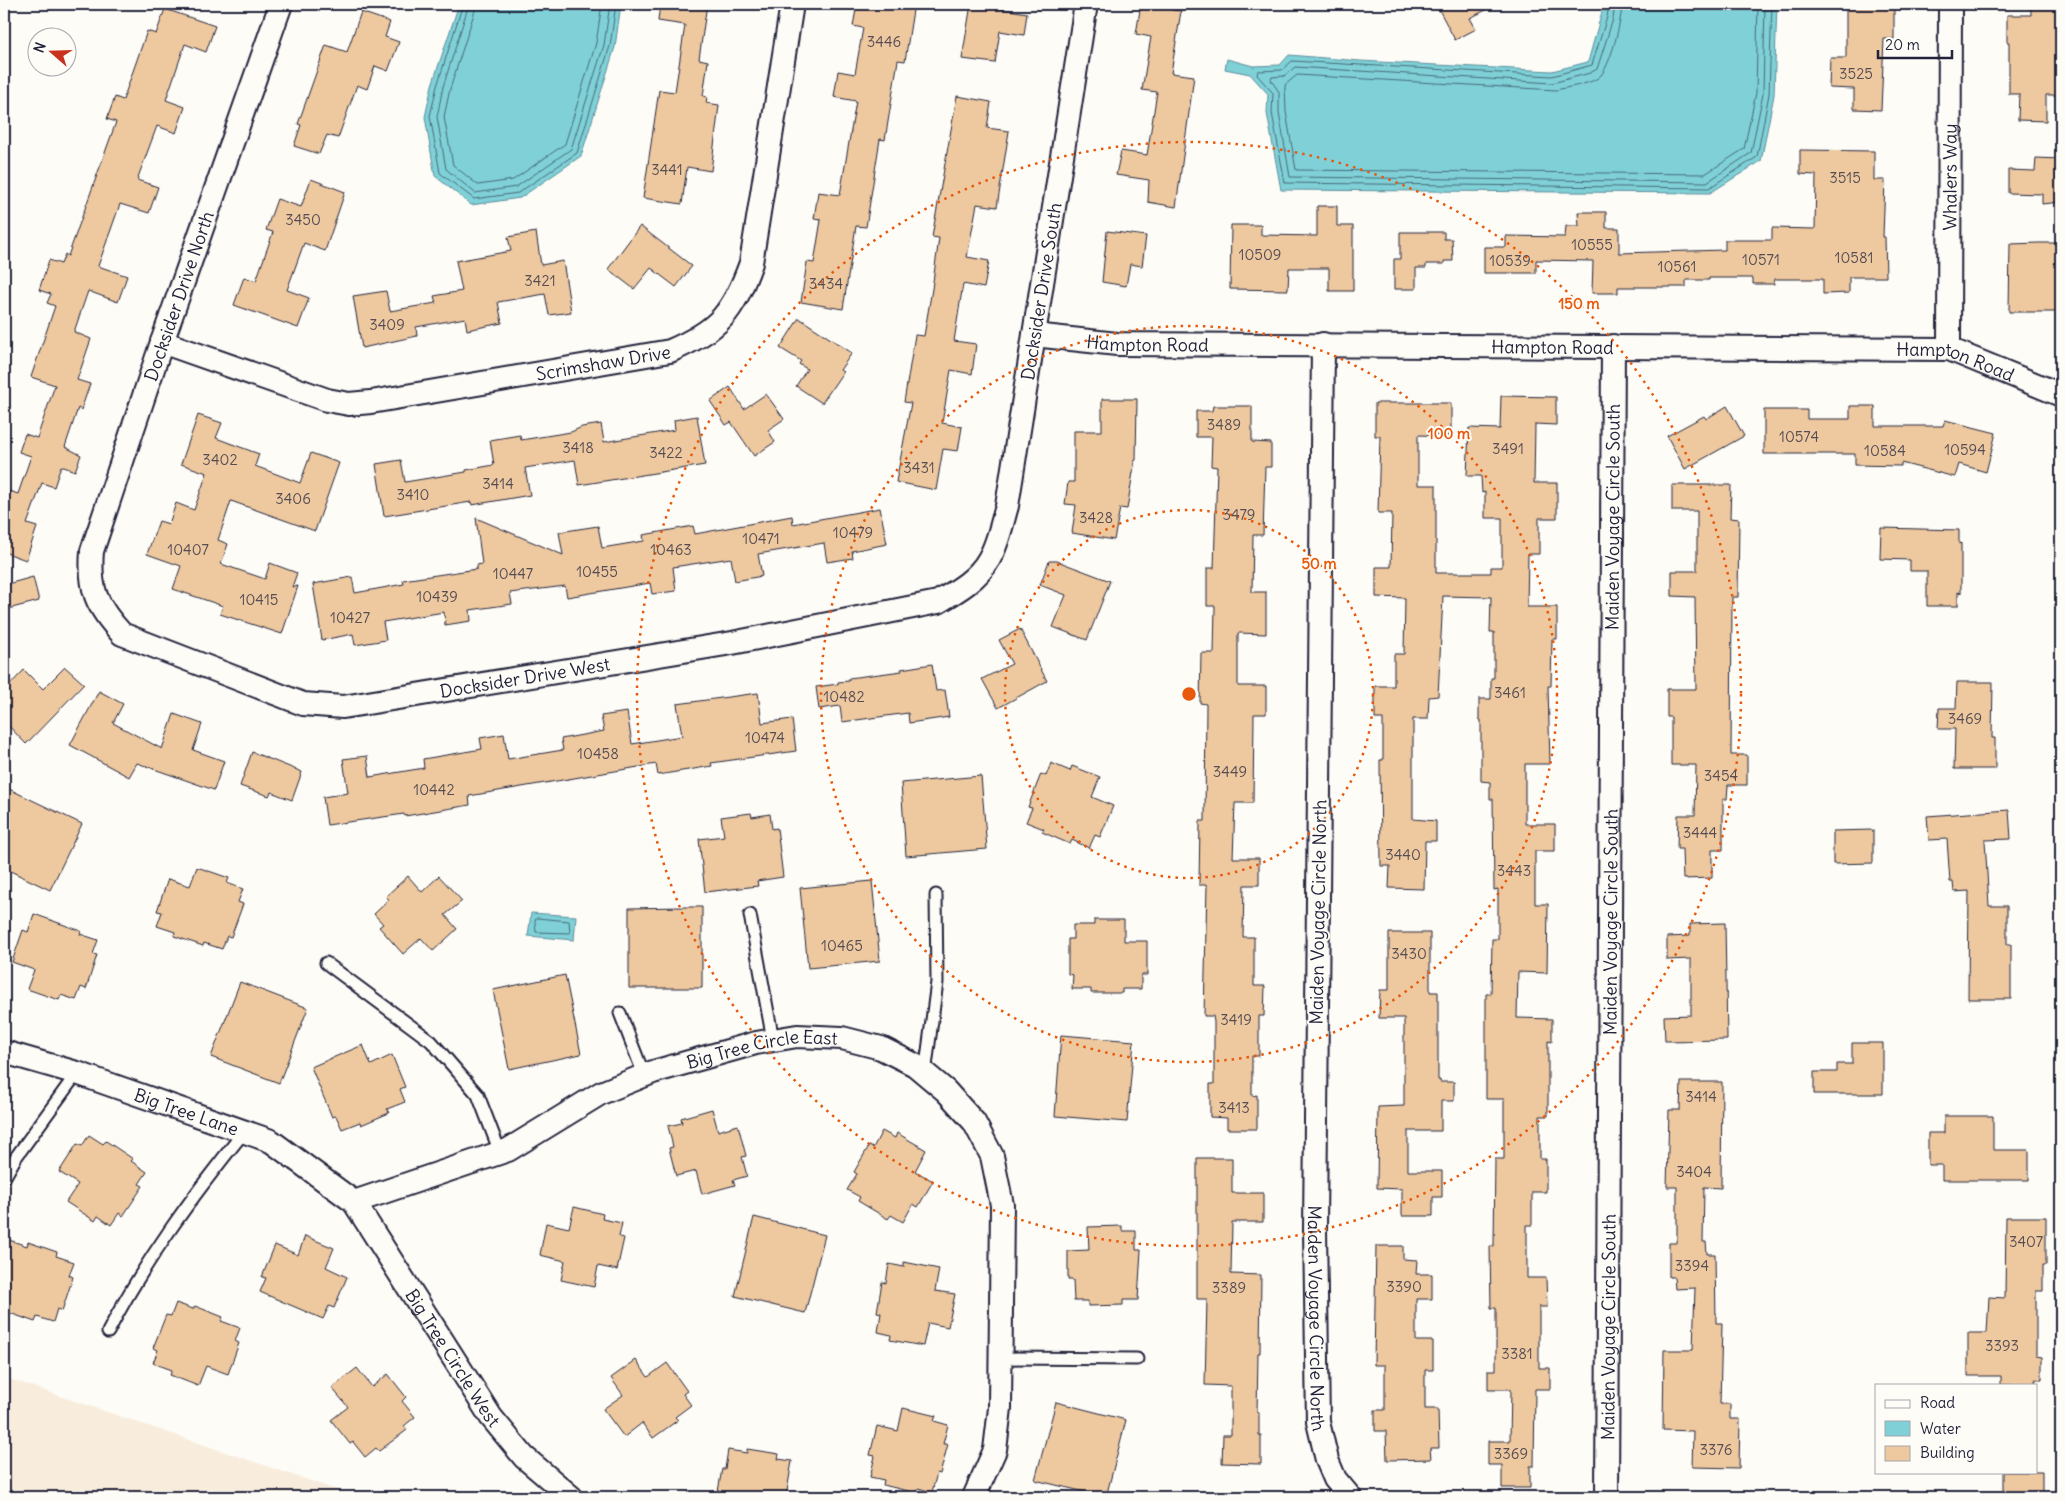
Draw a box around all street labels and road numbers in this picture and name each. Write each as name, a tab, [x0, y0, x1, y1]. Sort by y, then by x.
street label: Whalers Way	[1938, 124, 1961, 230]
street label: Docksider Drive South	[1015, 201, 1066, 382]
street label: Docksider Drive North	[139, 208, 219, 384]
street label: Hampton Road	[1085, 329, 1209, 356]
street label: Hampton Road	[1491, 335, 1614, 358]
street label: Hampton Road	[1896, 337, 2018, 386]
street label: Scrimshaw Drive	[534, 340, 672, 385]
street label: Maiden Voyage Circle South	[1600, 404, 1624, 630]
street label: Docksider Drive West	[438, 652, 611, 702]
street label: Maiden Voyage Circle North	[1305, 799, 1331, 1025]
street label: Maiden Voyage Circle South	[1598, 809, 1622, 1035]
street label: Big Tree Circle East	[684, 1024, 838, 1074]
street label: Big Tree Lane	[131, 1083, 242, 1140]
street label: Maiden Voyage Circle North	[1304, 1205, 1331, 1433]
street label: Maiden Voyage Circle South	[1596, 1214, 1620, 1440]
street label: Big Tree Circle West	[401, 1284, 506, 1431]

